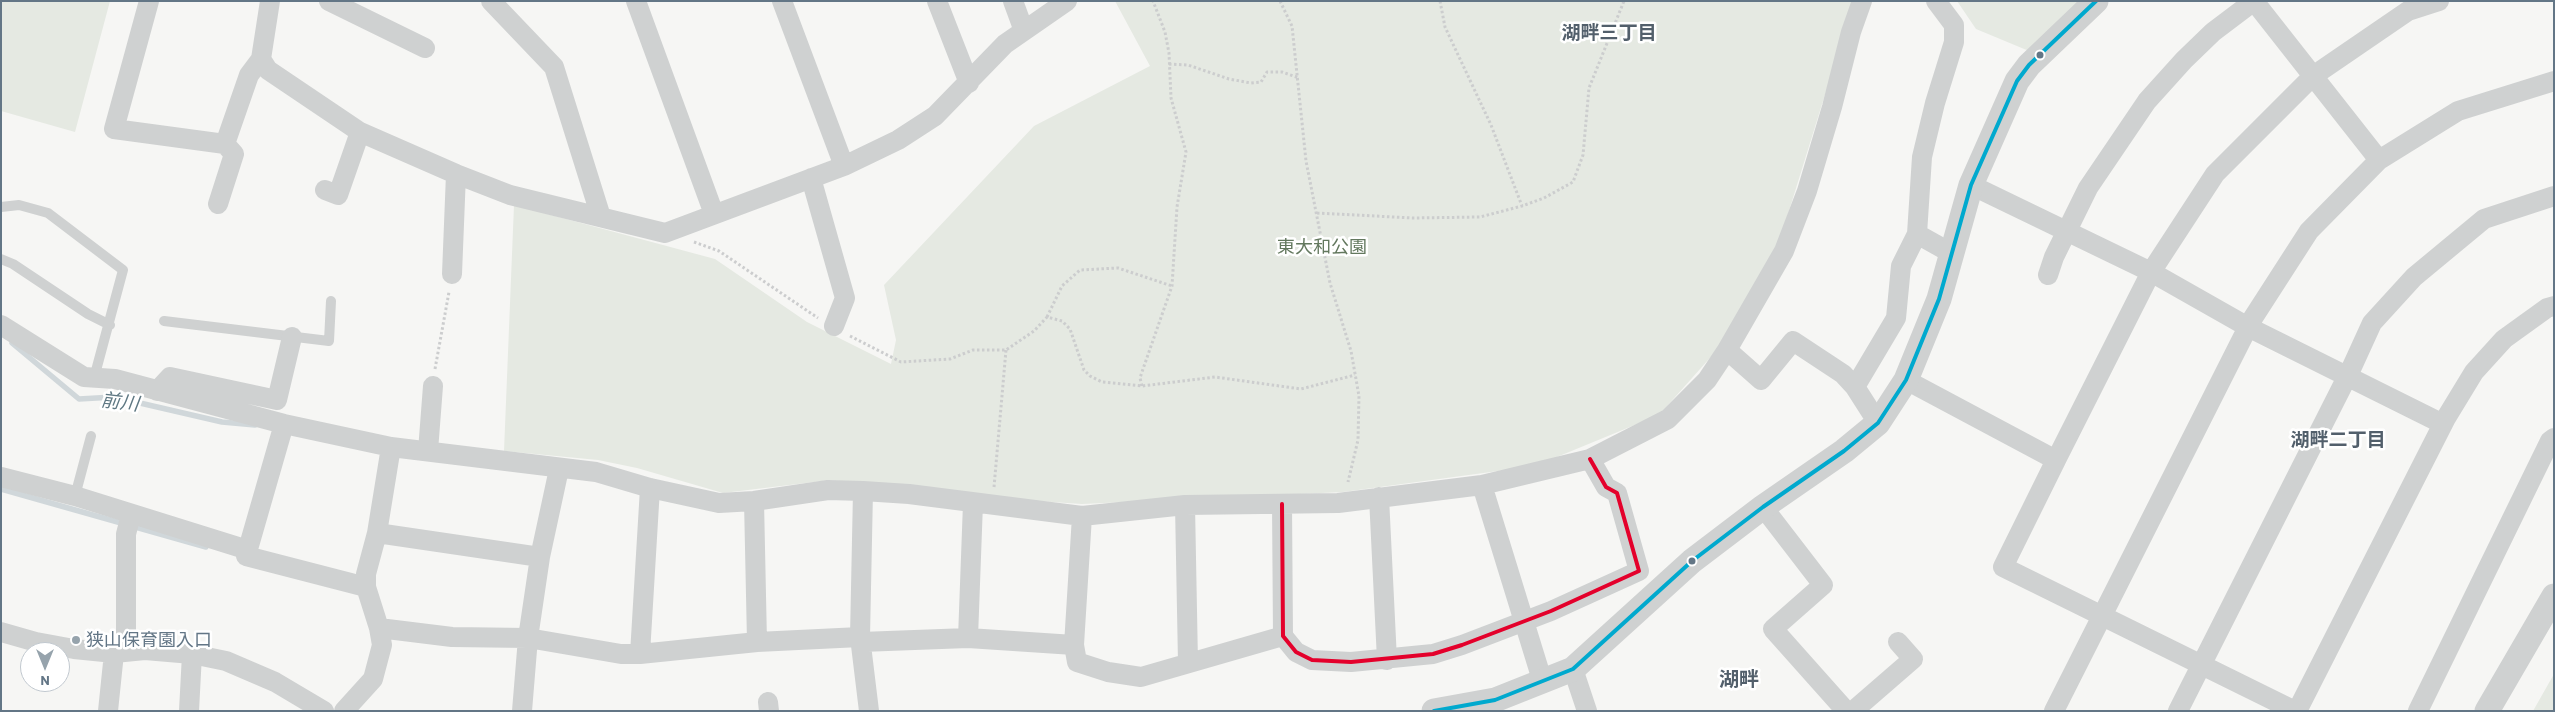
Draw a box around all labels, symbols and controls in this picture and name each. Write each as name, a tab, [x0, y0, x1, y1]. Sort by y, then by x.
district label: 湖畔三丁目	[1562, 22, 1656, 44]
unlabelled marker	[2035, 50, 2045, 60]
park label: 東大和公園	[1277, 236, 1367, 258]
water label: 前川	[100, 388, 140, 416]
district label: 湖畔二丁目	[2291, 429, 2385, 451]
unlabelled marker	[1687, 556, 1697, 566]
place label: 狭山保育園入口	[86, 629, 212, 651]
marker: 狭山保育園入口	[70, 634, 82, 646]
north arrow	[20, 642, 70, 692]
district label: 湖畔	[1719, 667, 1759, 691]
text: N	[40, 673, 50, 690]

